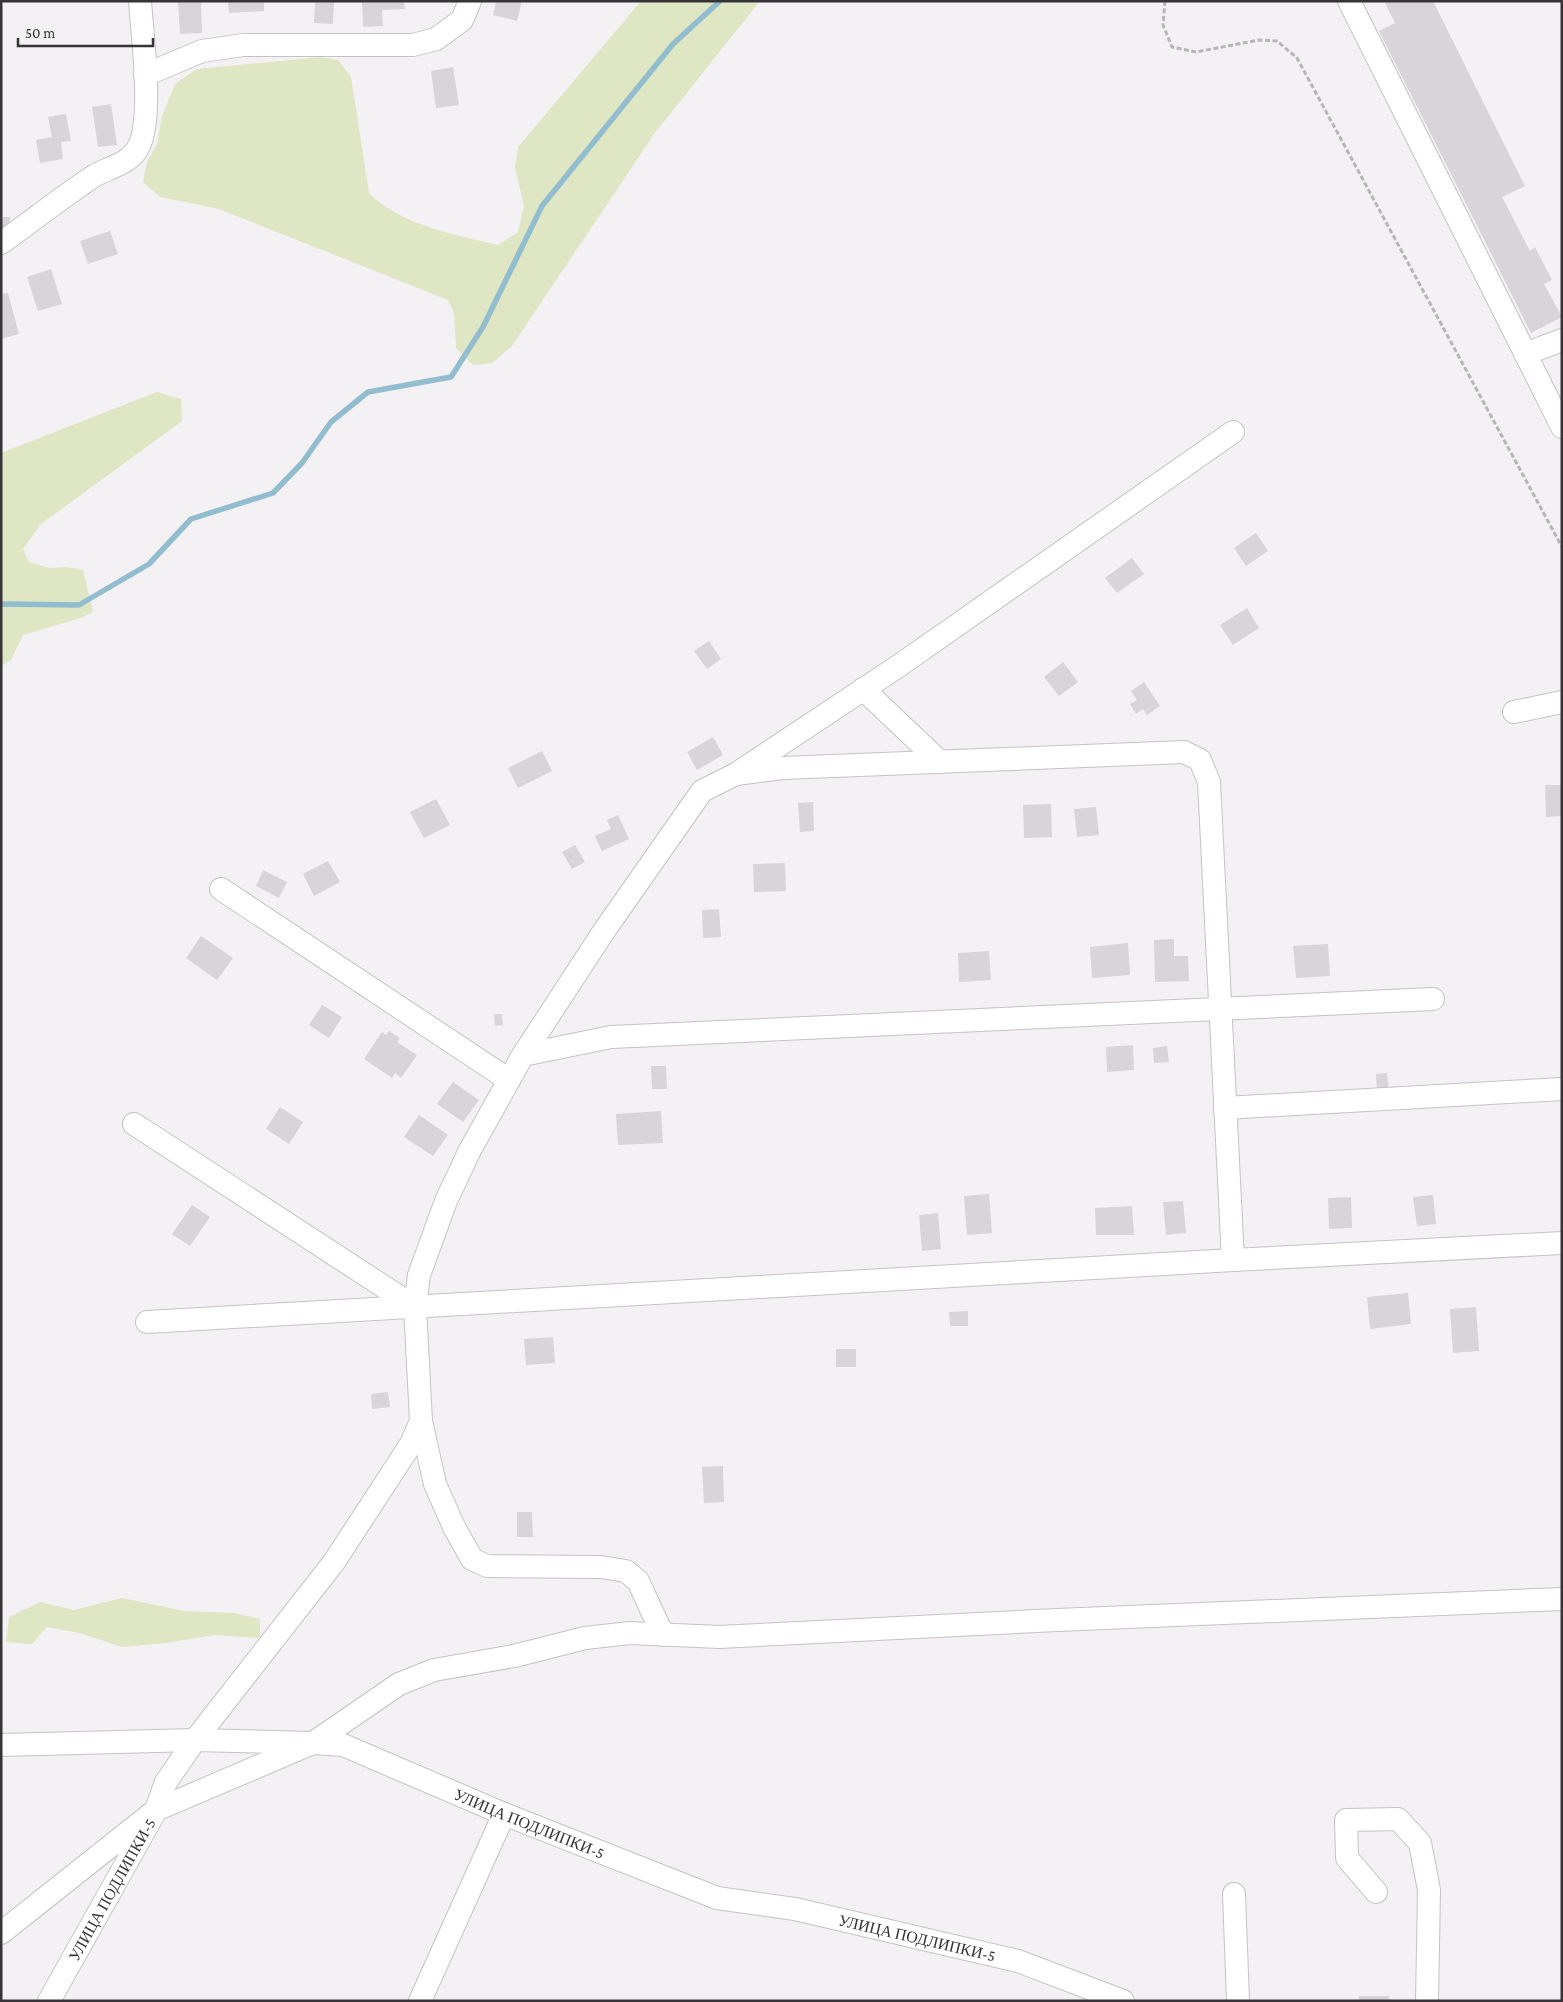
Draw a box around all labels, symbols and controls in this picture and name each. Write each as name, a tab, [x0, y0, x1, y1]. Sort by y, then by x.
scale bar	[18, 15, 152, 47]
text: 50 m	[25, 25, 55, 41]
street label: УЛИЦА ПОДЛИПКИ-5	[452, 1785, 607, 1861]
street label: УЛИЦА ПОДЛИПКИ-5	[65, 1815, 158, 1964]
street label: УЛИЦА ПОДЛИПКИ-5	[837, 1911, 997, 1964]

